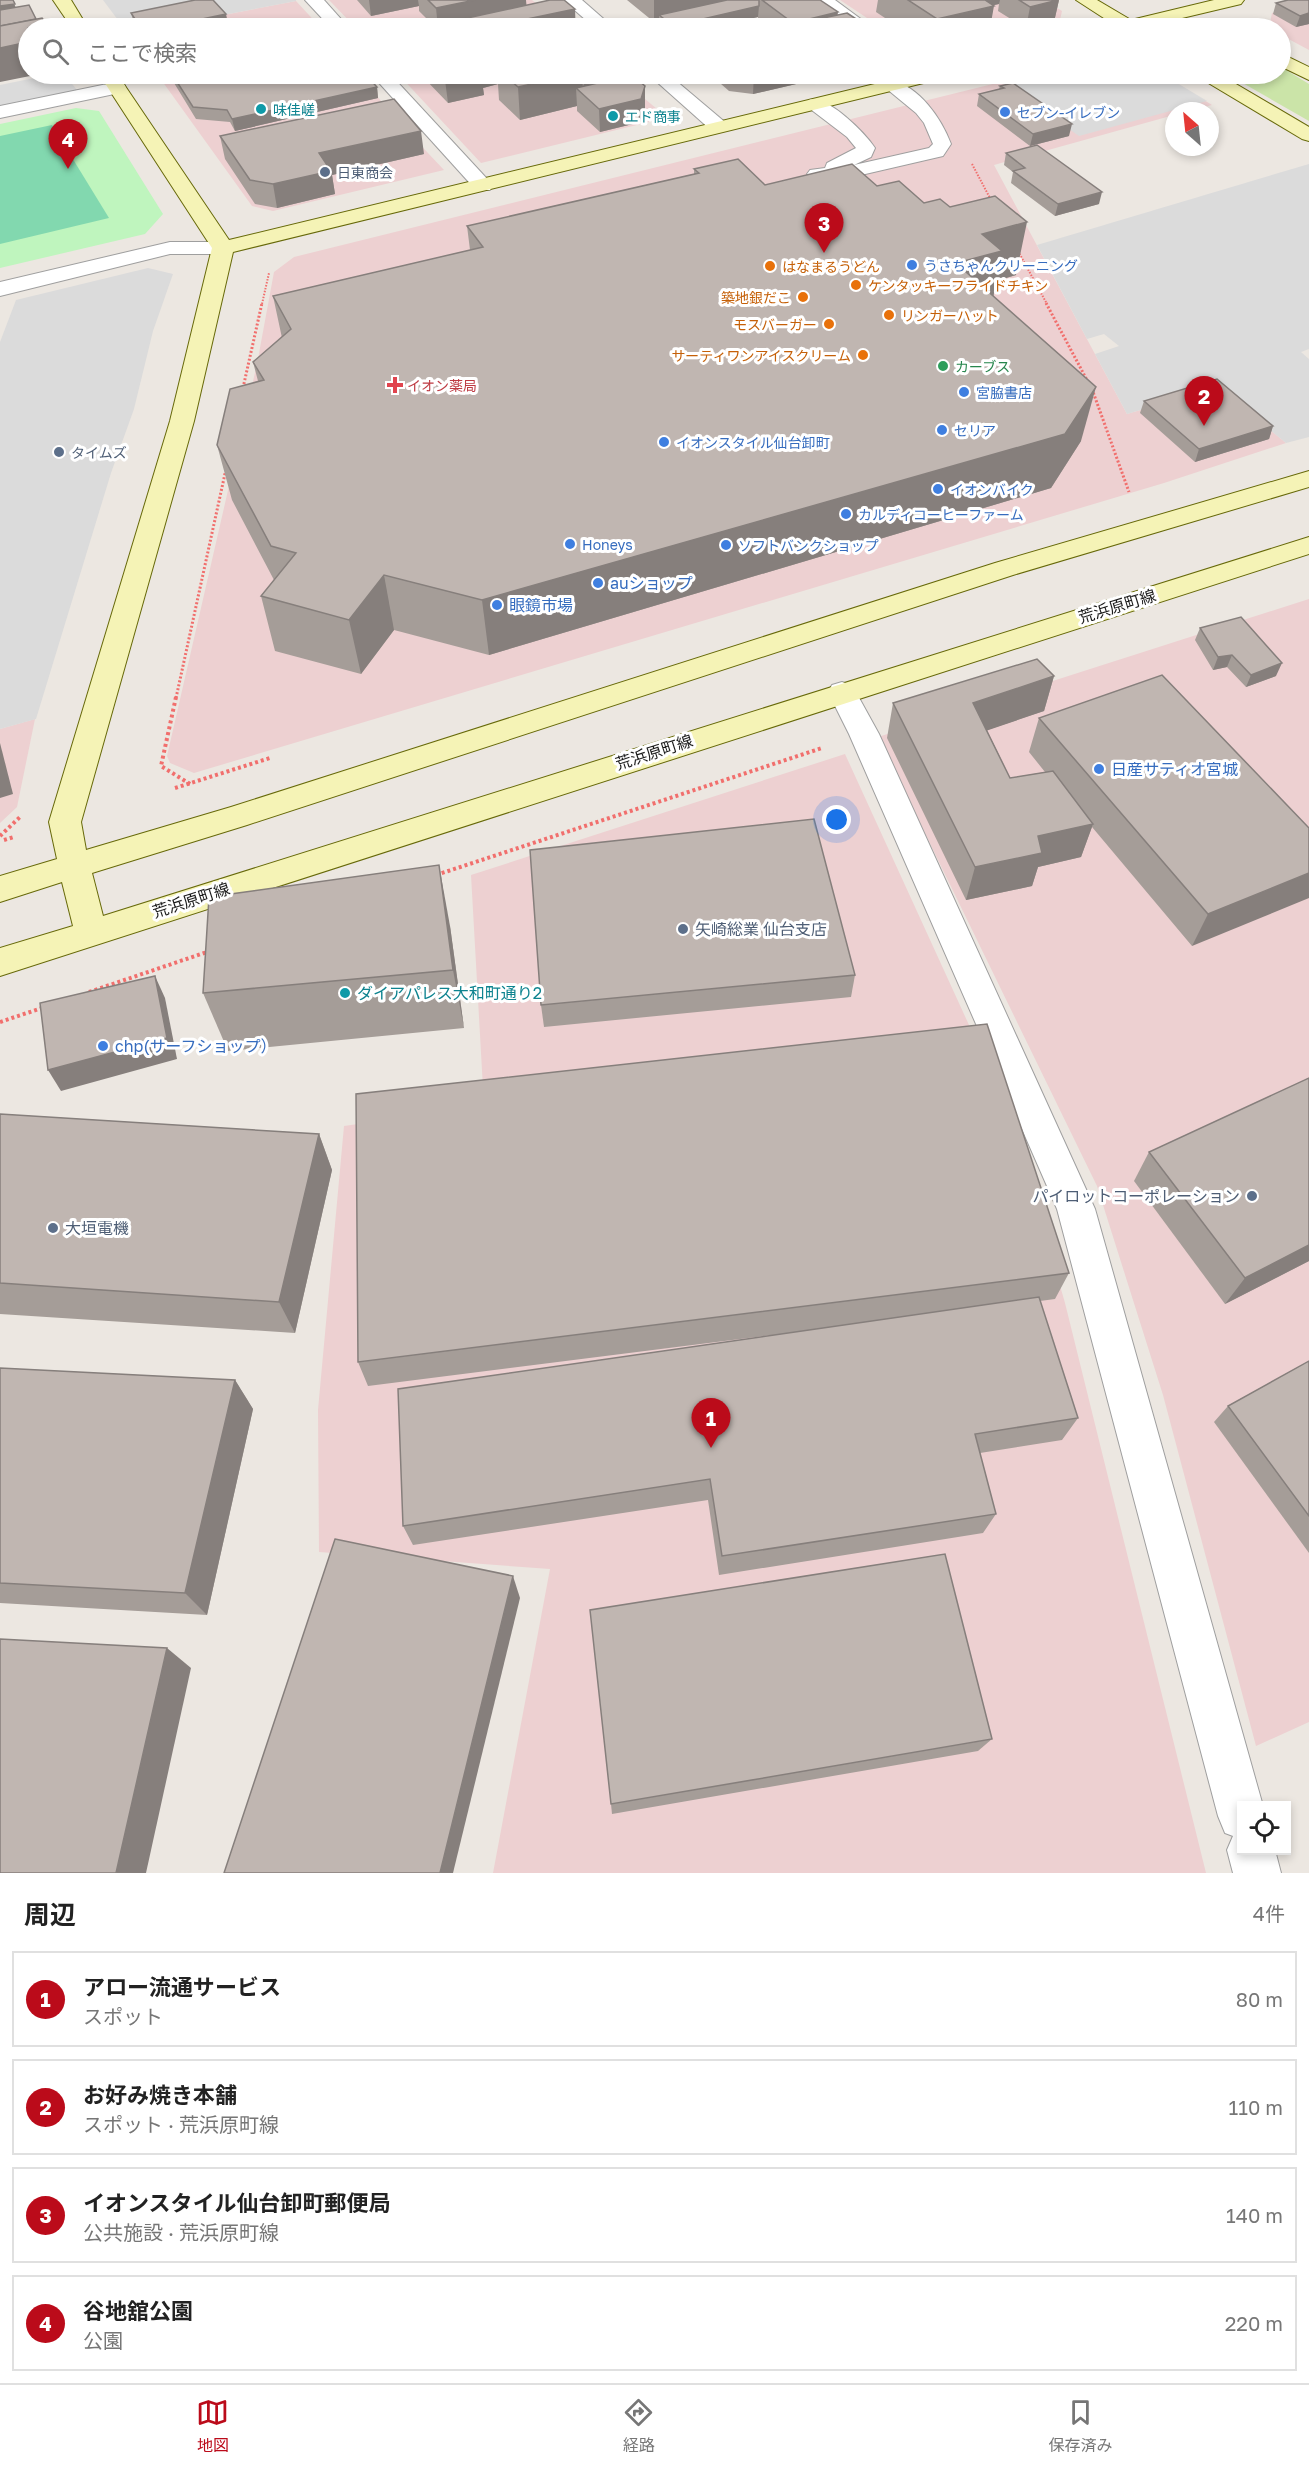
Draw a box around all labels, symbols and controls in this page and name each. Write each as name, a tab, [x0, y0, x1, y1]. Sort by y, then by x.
search box	[18, 18, 1291, 84]
icon: search	[39, 35, 72, 68]
text: ここで検索	[87, 39, 197, 66]
place label: 味佳嵯	[273, 101, 315, 118]
marker: 味佳嵯	[254, 102, 268, 116]
north arrow	[1165, 102, 1219, 156]
place label: セブン-イレブン	[1017, 104, 1120, 121]
marker: セブン-イレブン	[998, 105, 1012, 119]
place label: エド商事	[625, 108, 681, 125]
marker: エド商事	[606, 109, 620, 123]
pin: 4	[48, 120, 88, 169]
place label: 日東商会	[337, 164, 393, 181]
marker: 日東商会	[318, 165, 332, 179]
pin: 3	[804, 204, 844, 253]
place label: うさちゃんクリーニング	[924, 257, 1078, 274]
place label: はなまるうどん	[782, 258, 880, 275]
marker: うさちゃんクリーニング	[905, 258, 919, 272]
marker: はなまるうどん	[763, 259, 777, 273]
place label: ケンタッキーフライドチキン	[868, 277, 1048, 294]
marker: ケンタッキーフライドチキン	[849, 278, 863, 292]
place label: 築地銀だこ	[721, 289, 791, 306]
marker: 築地銀だこ	[796, 290, 810, 304]
place label: リンガーハット	[901, 307, 999, 324]
marker: リンガーハット	[882, 308, 896, 322]
place label: モスバーガー	[733, 316, 817, 333]
marker: モスバーガー	[822, 317, 836, 331]
place label: サーティワンアイスクリーム	[671, 347, 851, 364]
marker: サーティワンアイスクリーム	[856, 348, 870, 362]
place label: カーブス	[955, 358, 1010, 375]
marker: カーブス	[936, 359, 950, 373]
pin: 2	[1184, 376, 1224, 426]
place label: イオン薬局	[407, 377, 477, 394]
marker: イオン薬局	[388, 378, 402, 392]
place label: 宮脇書店	[976, 384, 1032, 401]
marker: 宮脇書店	[957, 385, 971, 399]
place label: セリア	[954, 422, 996, 439]
marker: セリア	[935, 423, 949, 437]
place label: イオンスタイル仙台卸町	[676, 434, 830, 451]
marker: イオンスタイル仙台卸町	[657, 435, 671, 449]
place label: タイムズ	[71, 444, 127, 461]
marker: タイムズ	[52, 445, 66, 459]
place label: イオンバイク	[950, 481, 1034, 498]
marker: イオンバイク	[931, 482, 945, 496]
place label: カルディコーヒーファーム	[858, 506, 1024, 523]
marker: カルディコーヒーファーム	[839, 507, 853, 521]
place label: Honeys	[582, 536, 633, 553]
marker: Honeys	[563, 537, 577, 551]
place label: ソフトバンクショップ	[738, 537, 879, 554]
marker: ソフトバンクショップ	[719, 538, 733, 552]
place label: auショップ	[610, 573, 693, 593]
marker: auショップ	[591, 576, 605, 590]
street label: 荒浜原町線	[1076, 585, 1158, 627]
place label: 眼鏡市場	[509, 595, 573, 615]
marker: 眼鏡市場	[490, 598, 504, 612]
street label: 荒浜原町線	[613, 730, 695, 774]
place label: 日産サティオ宮城	[1111, 759, 1238, 779]
marker: 日産サティオ宮城	[1092, 762, 1106, 776]
your location	[822, 805, 851, 834]
street label: 荒浜原町線	[150, 878, 232, 922]
place label: 矢崎総業 仙台支店	[695, 919, 827, 939]
marker: 矢崎総業 仙台支店	[676, 922, 690, 936]
place label: ダイアパレス大和町通り2	[357, 983, 542, 1003]
marker: ダイアパレス大和町通り2	[338, 986, 352, 1000]
place label: chp(サーフショップ）	[115, 1036, 277, 1056]
marker: chp(サーフショップ）	[96, 1039, 110, 1053]
place label: パイロットコーポレーション	[1032, 1186, 1240, 1206]
marker: パイロットコーポレーション	[1245, 1189, 1259, 1203]
place label: 大垣電機	[65, 1218, 129, 1238]
marker: 大垣電機	[46, 1221, 60, 1235]
pin: 1	[692, 1398, 730, 1448]
map controls	[1237, 1801, 1291, 1855]
button: locate	[1237, 1801, 1291, 1855]
text: 周辺	[24, 1899, 76, 1930]
text: 4件	[1253, 1901, 1285, 1925]
text: アロー流通サービス	[83, 1973, 281, 2000]
text: 1	[40, 1987, 51, 2011]
text: 80 m	[1236, 1987, 1283, 2011]
text: スポット	[83, 2004, 163, 2028]
text: お好み焼き本舗	[83, 2081, 237, 2108]
text: 2	[39, 2095, 52, 2119]
text: 110 m	[1229, 2095, 1283, 2119]
text: スポット · 荒浜原町線	[83, 2112, 279, 2136]
text: イオンスタイル仙台卸町郵便局	[83, 2189, 391, 2216]
text: 3	[39, 2203, 52, 2227]
text: 140 m	[1226, 2203, 1283, 2227]
text: 公共施設 · 荒浜原町線	[83, 2220, 279, 2244]
text: 谷地舘公園	[83, 2297, 193, 2324]
text: 4	[39, 2311, 52, 2335]
text: 220 m	[1225, 2311, 1283, 2335]
text: 公園	[83, 2328, 123, 2352]
tab: 地図	[196, 2396, 229, 2456]
tab: 経路	[622, 2396, 655, 2456]
tab: 保存済み	[1048, 2396, 1112, 2456]

